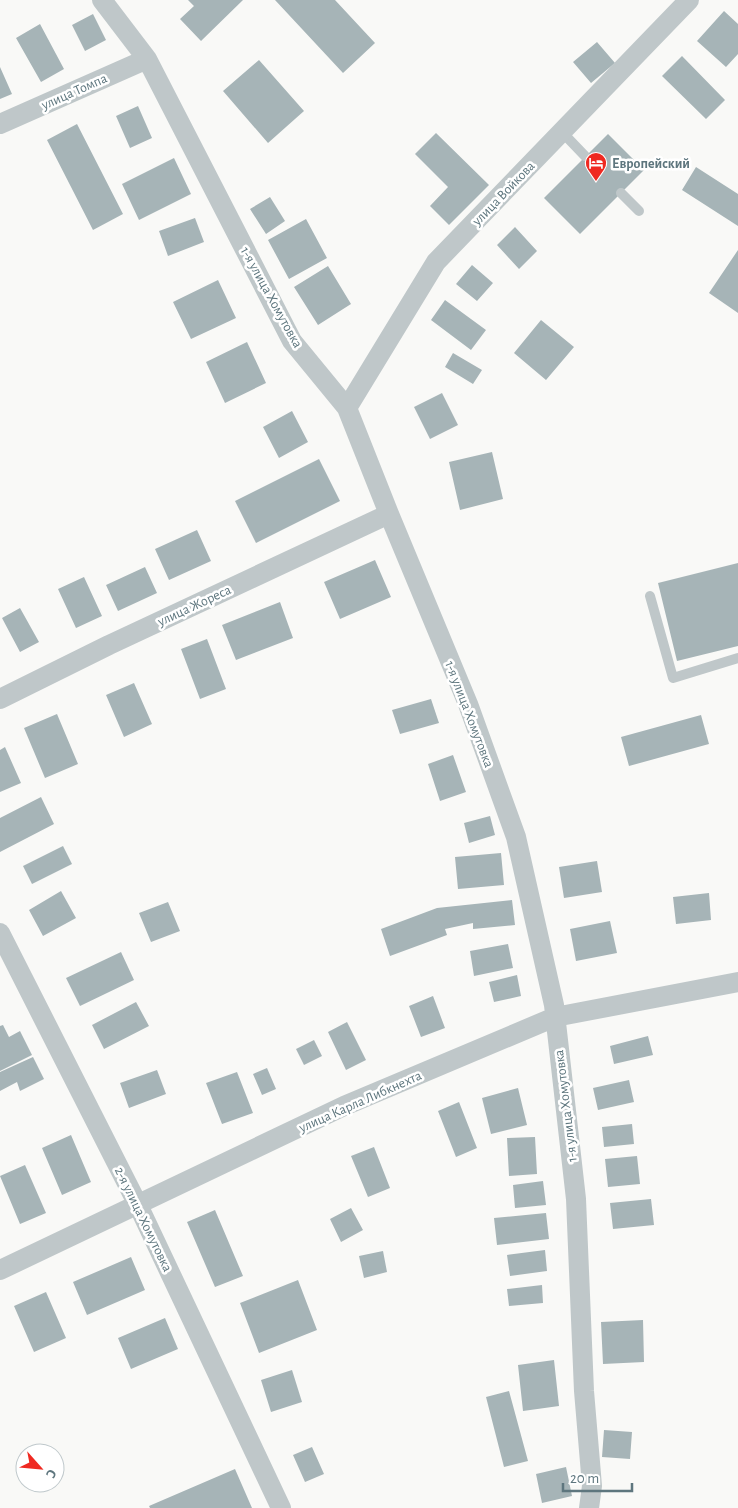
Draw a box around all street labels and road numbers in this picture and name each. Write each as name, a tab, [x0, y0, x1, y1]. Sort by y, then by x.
street label: улица Томпа	[39, 71, 110, 113]
street label: улица Войкова	[469, 159, 538, 229]
street label: 1-я улица Хомутовка	[238, 245, 305, 351]
street label: улица Жореса	[155, 583, 234, 629]
street label: 1-я улица Хомутовка	[442, 659, 496, 770]
street label: 1-я улица Хомутовка	[552, 1048, 580, 1163]
street label: улица Карла Либкнехта	[296, 1068, 424, 1136]
street label: 2-я улица Хомутовка	[112, 1165, 175, 1274]

